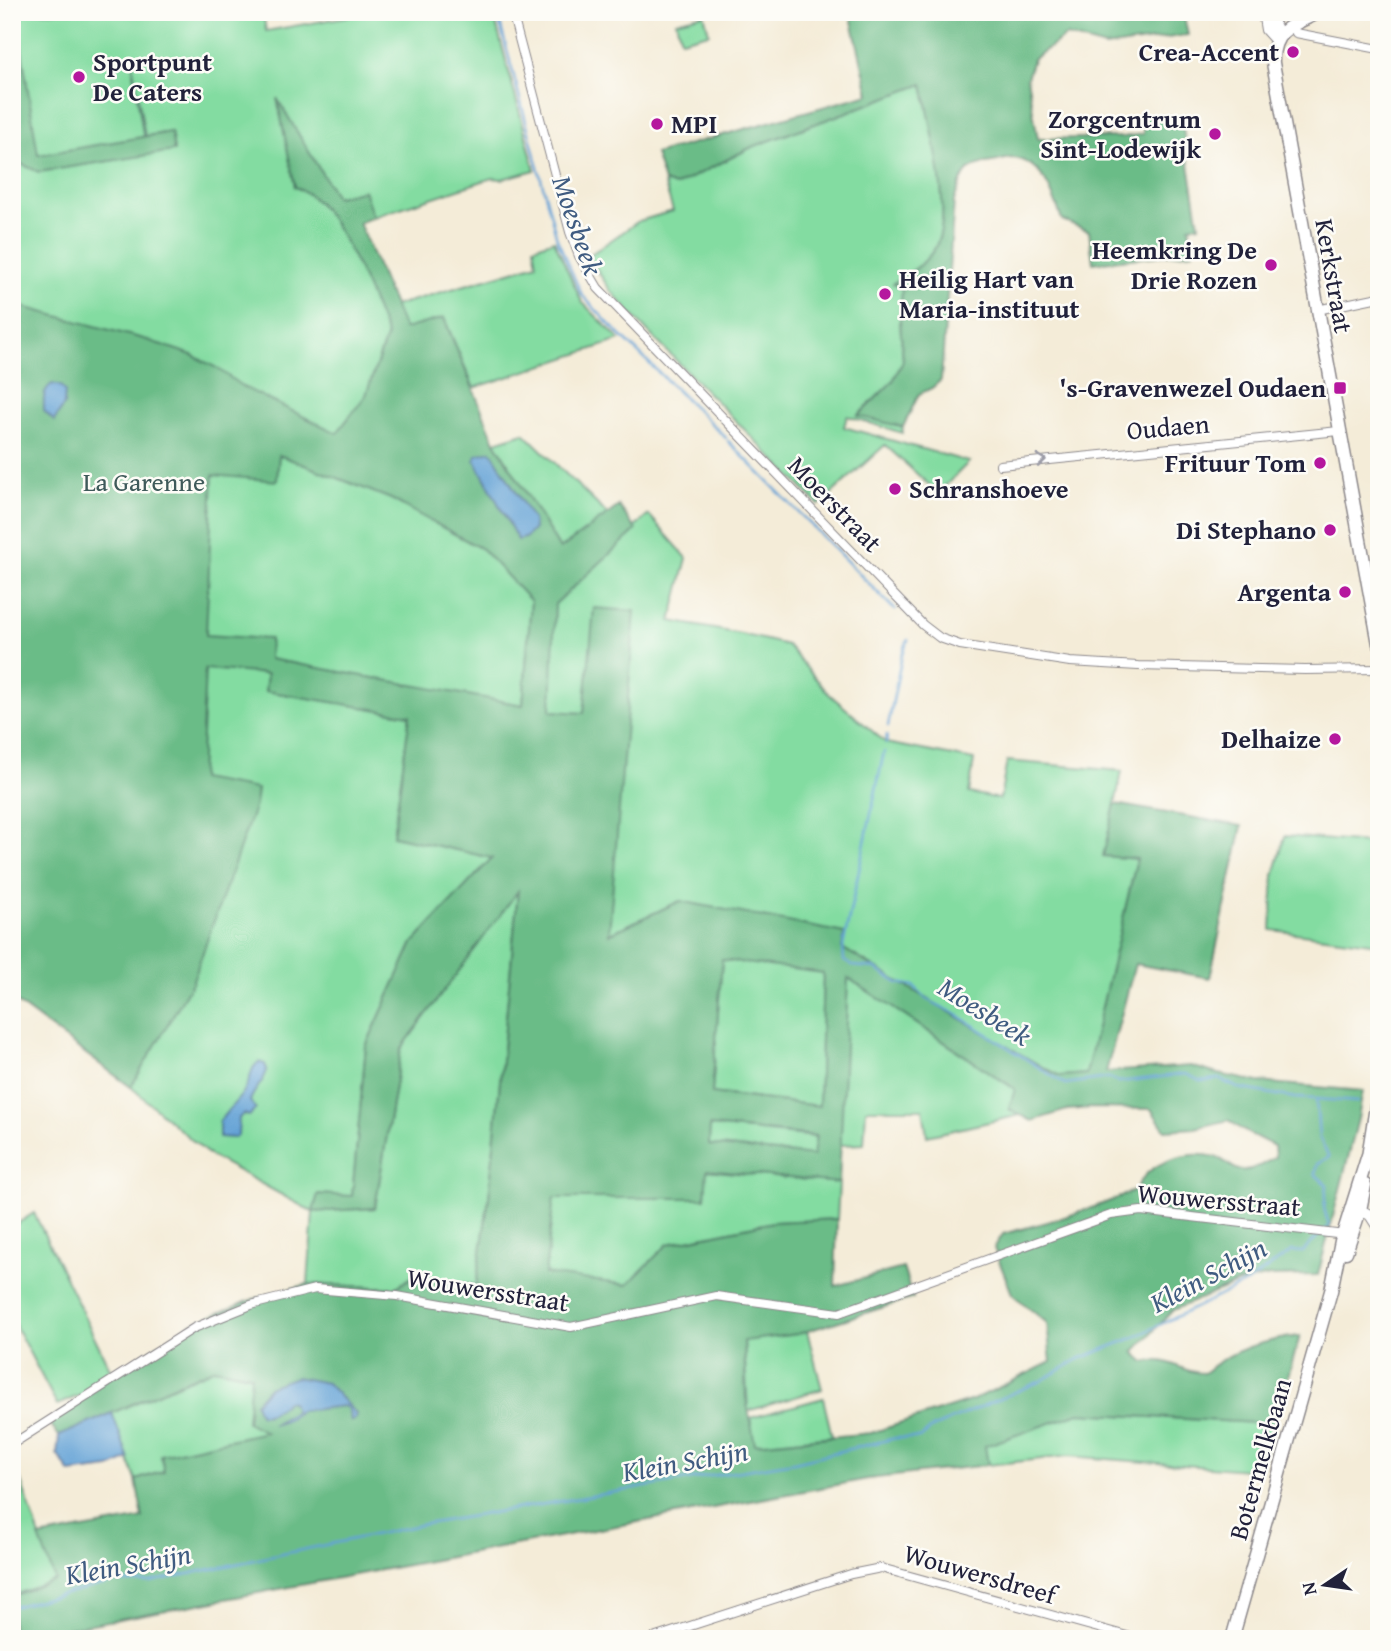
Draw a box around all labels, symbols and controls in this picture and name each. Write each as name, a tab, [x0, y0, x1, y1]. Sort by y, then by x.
place label: Crea-Accent	[1139, 32, 1279, 71]
place label: Sportpunt De Caters	[93, 42, 212, 111]
marker: Crea-Accent	[1285, 44, 1301, 60]
marker: Sportpunt De Caters	[71, 69, 87, 85]
place label: Zorgcentrum Sint-Lodewijk	[1040, 99, 1202, 168]
place label: MPI	[671, 104, 717, 143]
marker: MPI	[649, 116, 665, 132]
marker: Zorgcentrum Sint-Lodewijk	[1207, 126, 1223, 142]
water label: Moesbeek	[542, 169, 615, 280]
street label: Kerkstraat	[1305, 216, 1364, 336]
place label: Heemkring De Drie Rozen	[1092, 230, 1258, 299]
marker: Heemkring De Drie Rozen	[1263, 257, 1279, 273]
place label: Heilig Hart van Maria-instituut	[899, 259, 1080, 328]
marker: Heilig Hart van Maria-instituut	[877, 286, 893, 302]
place label: 's-Gravenwezel Oudaen	[1059, 368, 1327, 407]
marker: 's-Gravenwezel Oudaen	[1332, 380, 1348, 396]
street label: Oudaen	[1125, 403, 1211, 450]
place label: Frituur Tom	[1165, 443, 1307, 482]
street label: Moerstraat	[779, 447, 891, 561]
one-way arrow	[1036, 453, 1047, 468]
marker: Frituur Tom	[1312, 455, 1328, 471]
park label: La Garenne	[83, 462, 205, 501]
place label: Schranshoeve	[909, 469, 1069, 508]
marker: Schranshoeve	[887, 481, 903, 497]
place label: Di Stephano	[1176, 510, 1316, 549]
marker: Di Stephano	[1322, 522, 1338, 538]
place label: Argenta	[1237, 572, 1332, 611]
marker: Argenta	[1337, 584, 1353, 600]
place label: Delhaize	[1221, 719, 1321, 758]
marker: Delhaize	[1327, 731, 1343, 747]
water label: Moesbeek	[931, 966, 1040, 1055]
street label: Wouwersstraat	[1136, 1173, 1302, 1226]
water label: Klein Schijn	[1141, 1227, 1273, 1323]
street label: Wouwersstraat	[404, 1257, 572, 1322]
street label: Botermelkbaan	[1218, 1373, 1301, 1544]
water label: Klein Schijn	[618, 1429, 751, 1492]
water label: Klein Schijn	[61, 1532, 194, 1595]
street label: Wouwersdreef	[900, 1533, 1063, 1615]
north arrow	[1290, 1550, 1360, 1620]
text: N	[1293, 1579, 1324, 1598]

